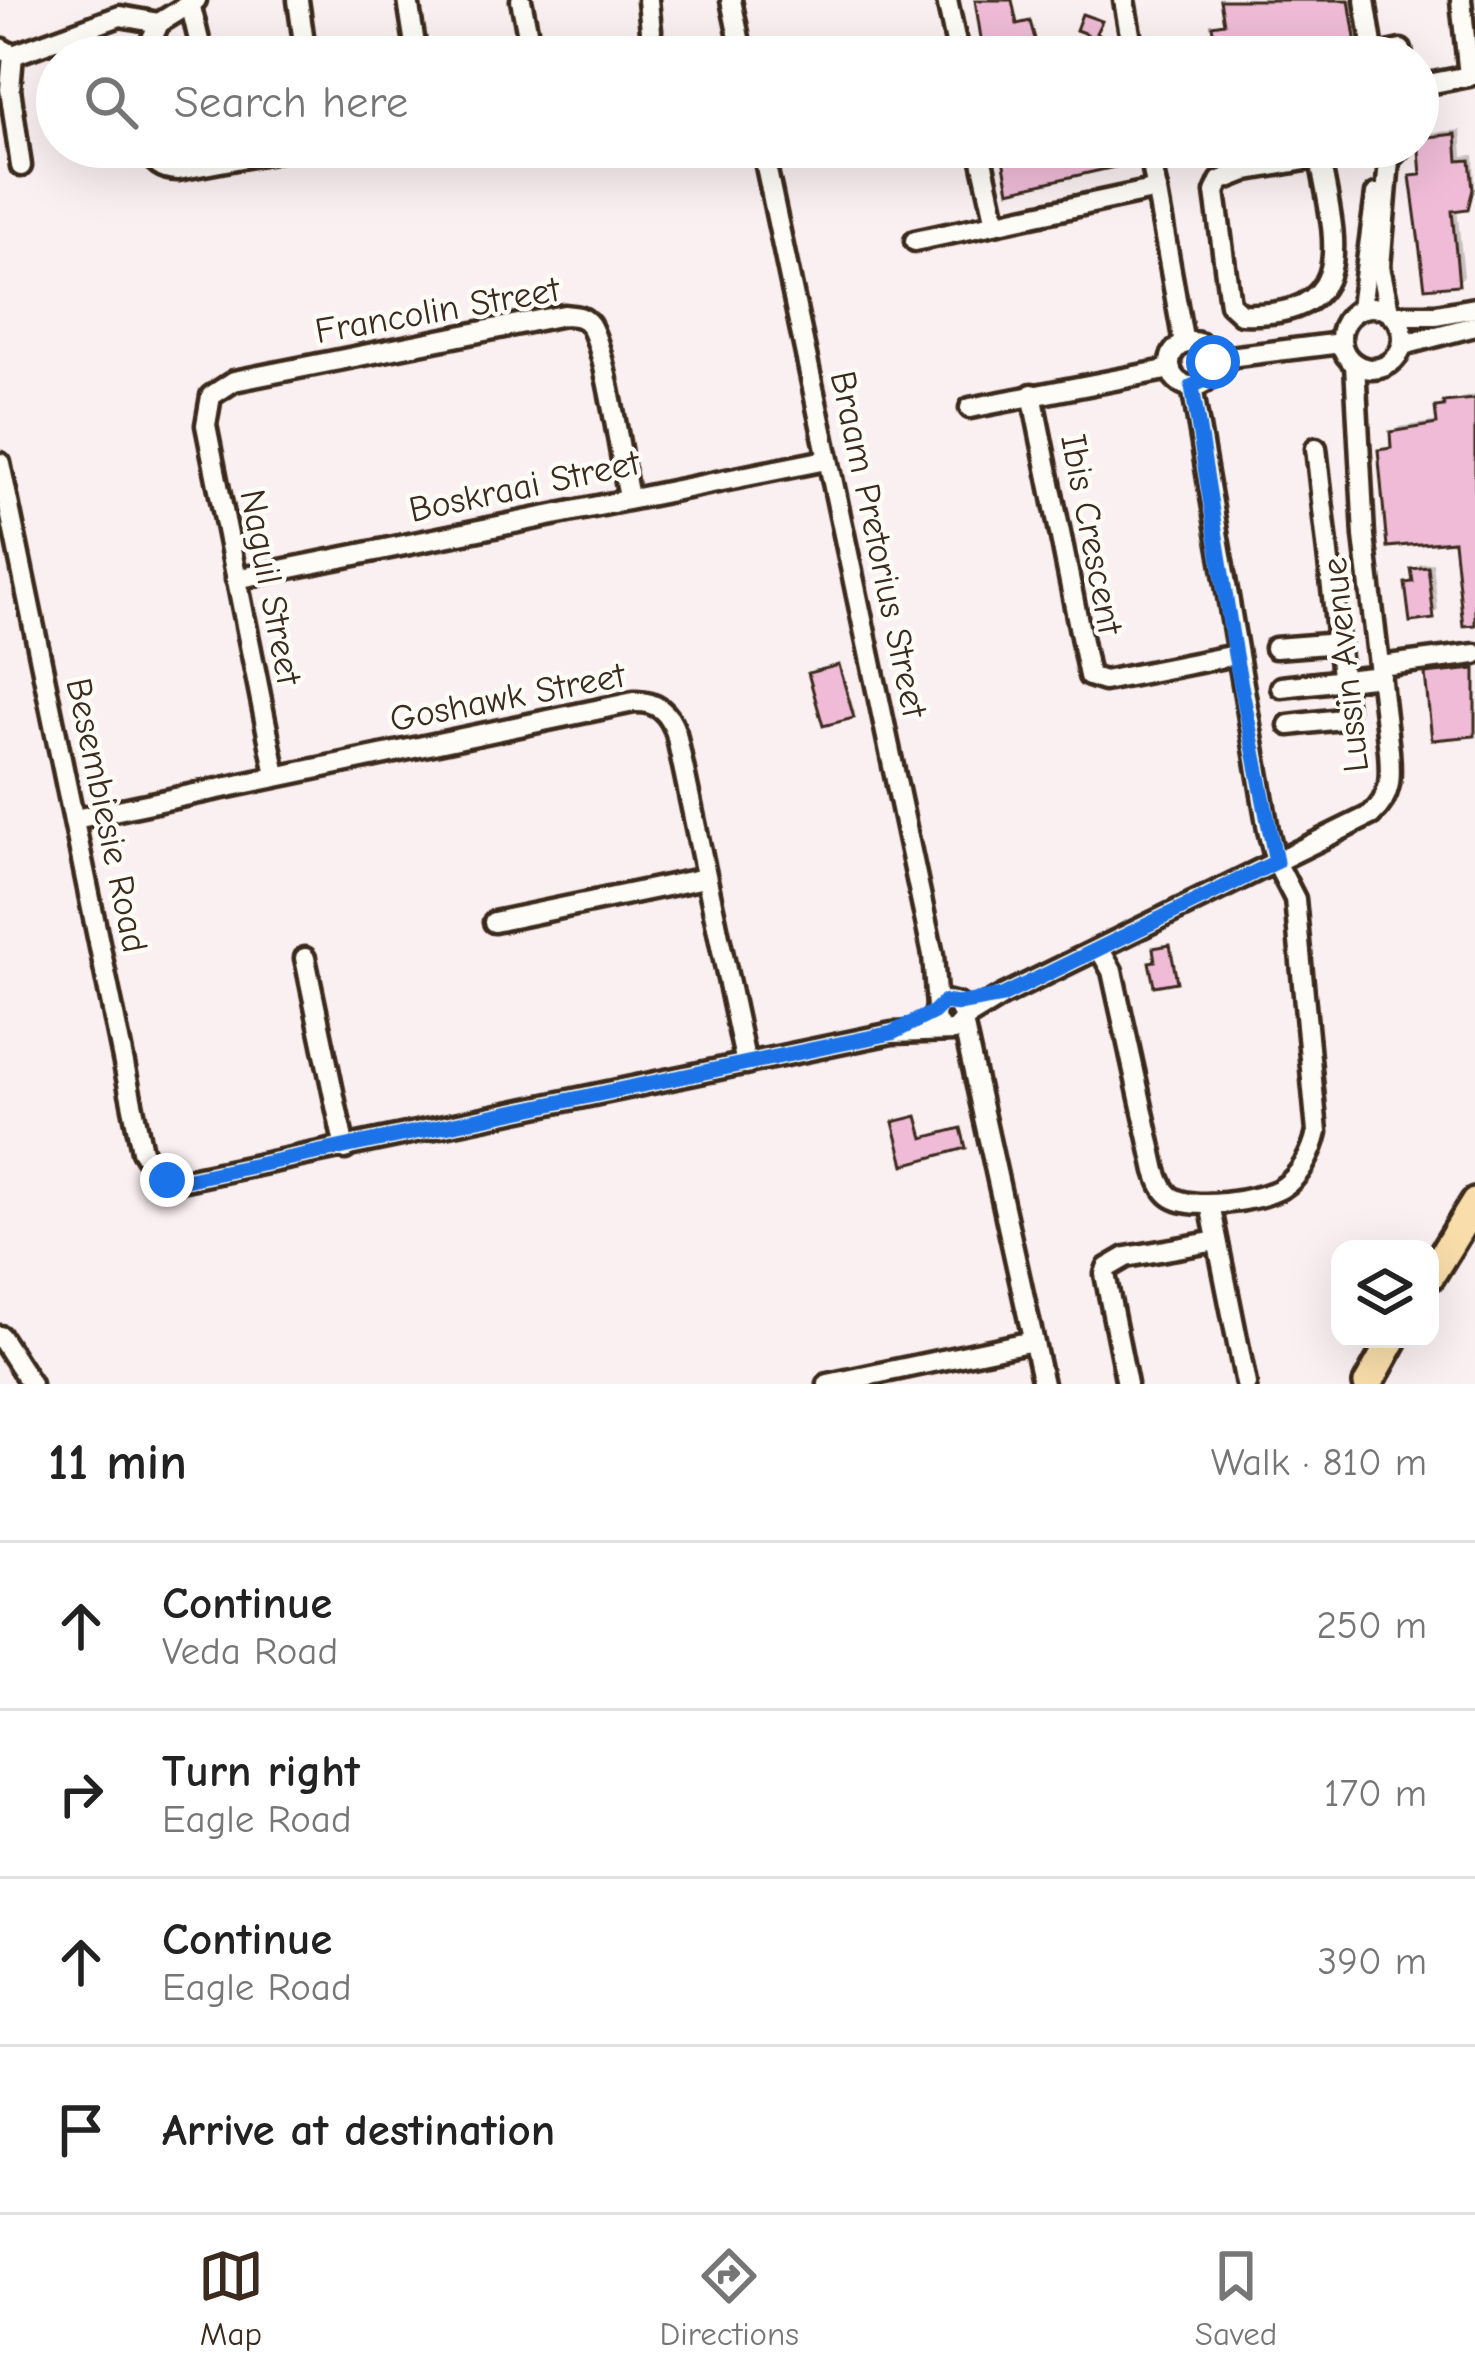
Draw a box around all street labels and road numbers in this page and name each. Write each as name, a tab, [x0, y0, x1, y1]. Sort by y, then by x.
street label: Francolin Street	[312, 269, 564, 352]
street label: Braam Pretorius Street	[822, 367, 936, 723]
street label: Ibis Crescent	[1052, 431, 1131, 639]
street label: Boskraai Street	[405, 442, 645, 531]
street label: Naguil Street	[232, 486, 310, 690]
street label: Lussin Avenue	[1314, 555, 1377, 774]
street label: Goshawk Street	[386, 654, 630, 740]
street label: Besembiesie Road	[57, 674, 156, 956]

